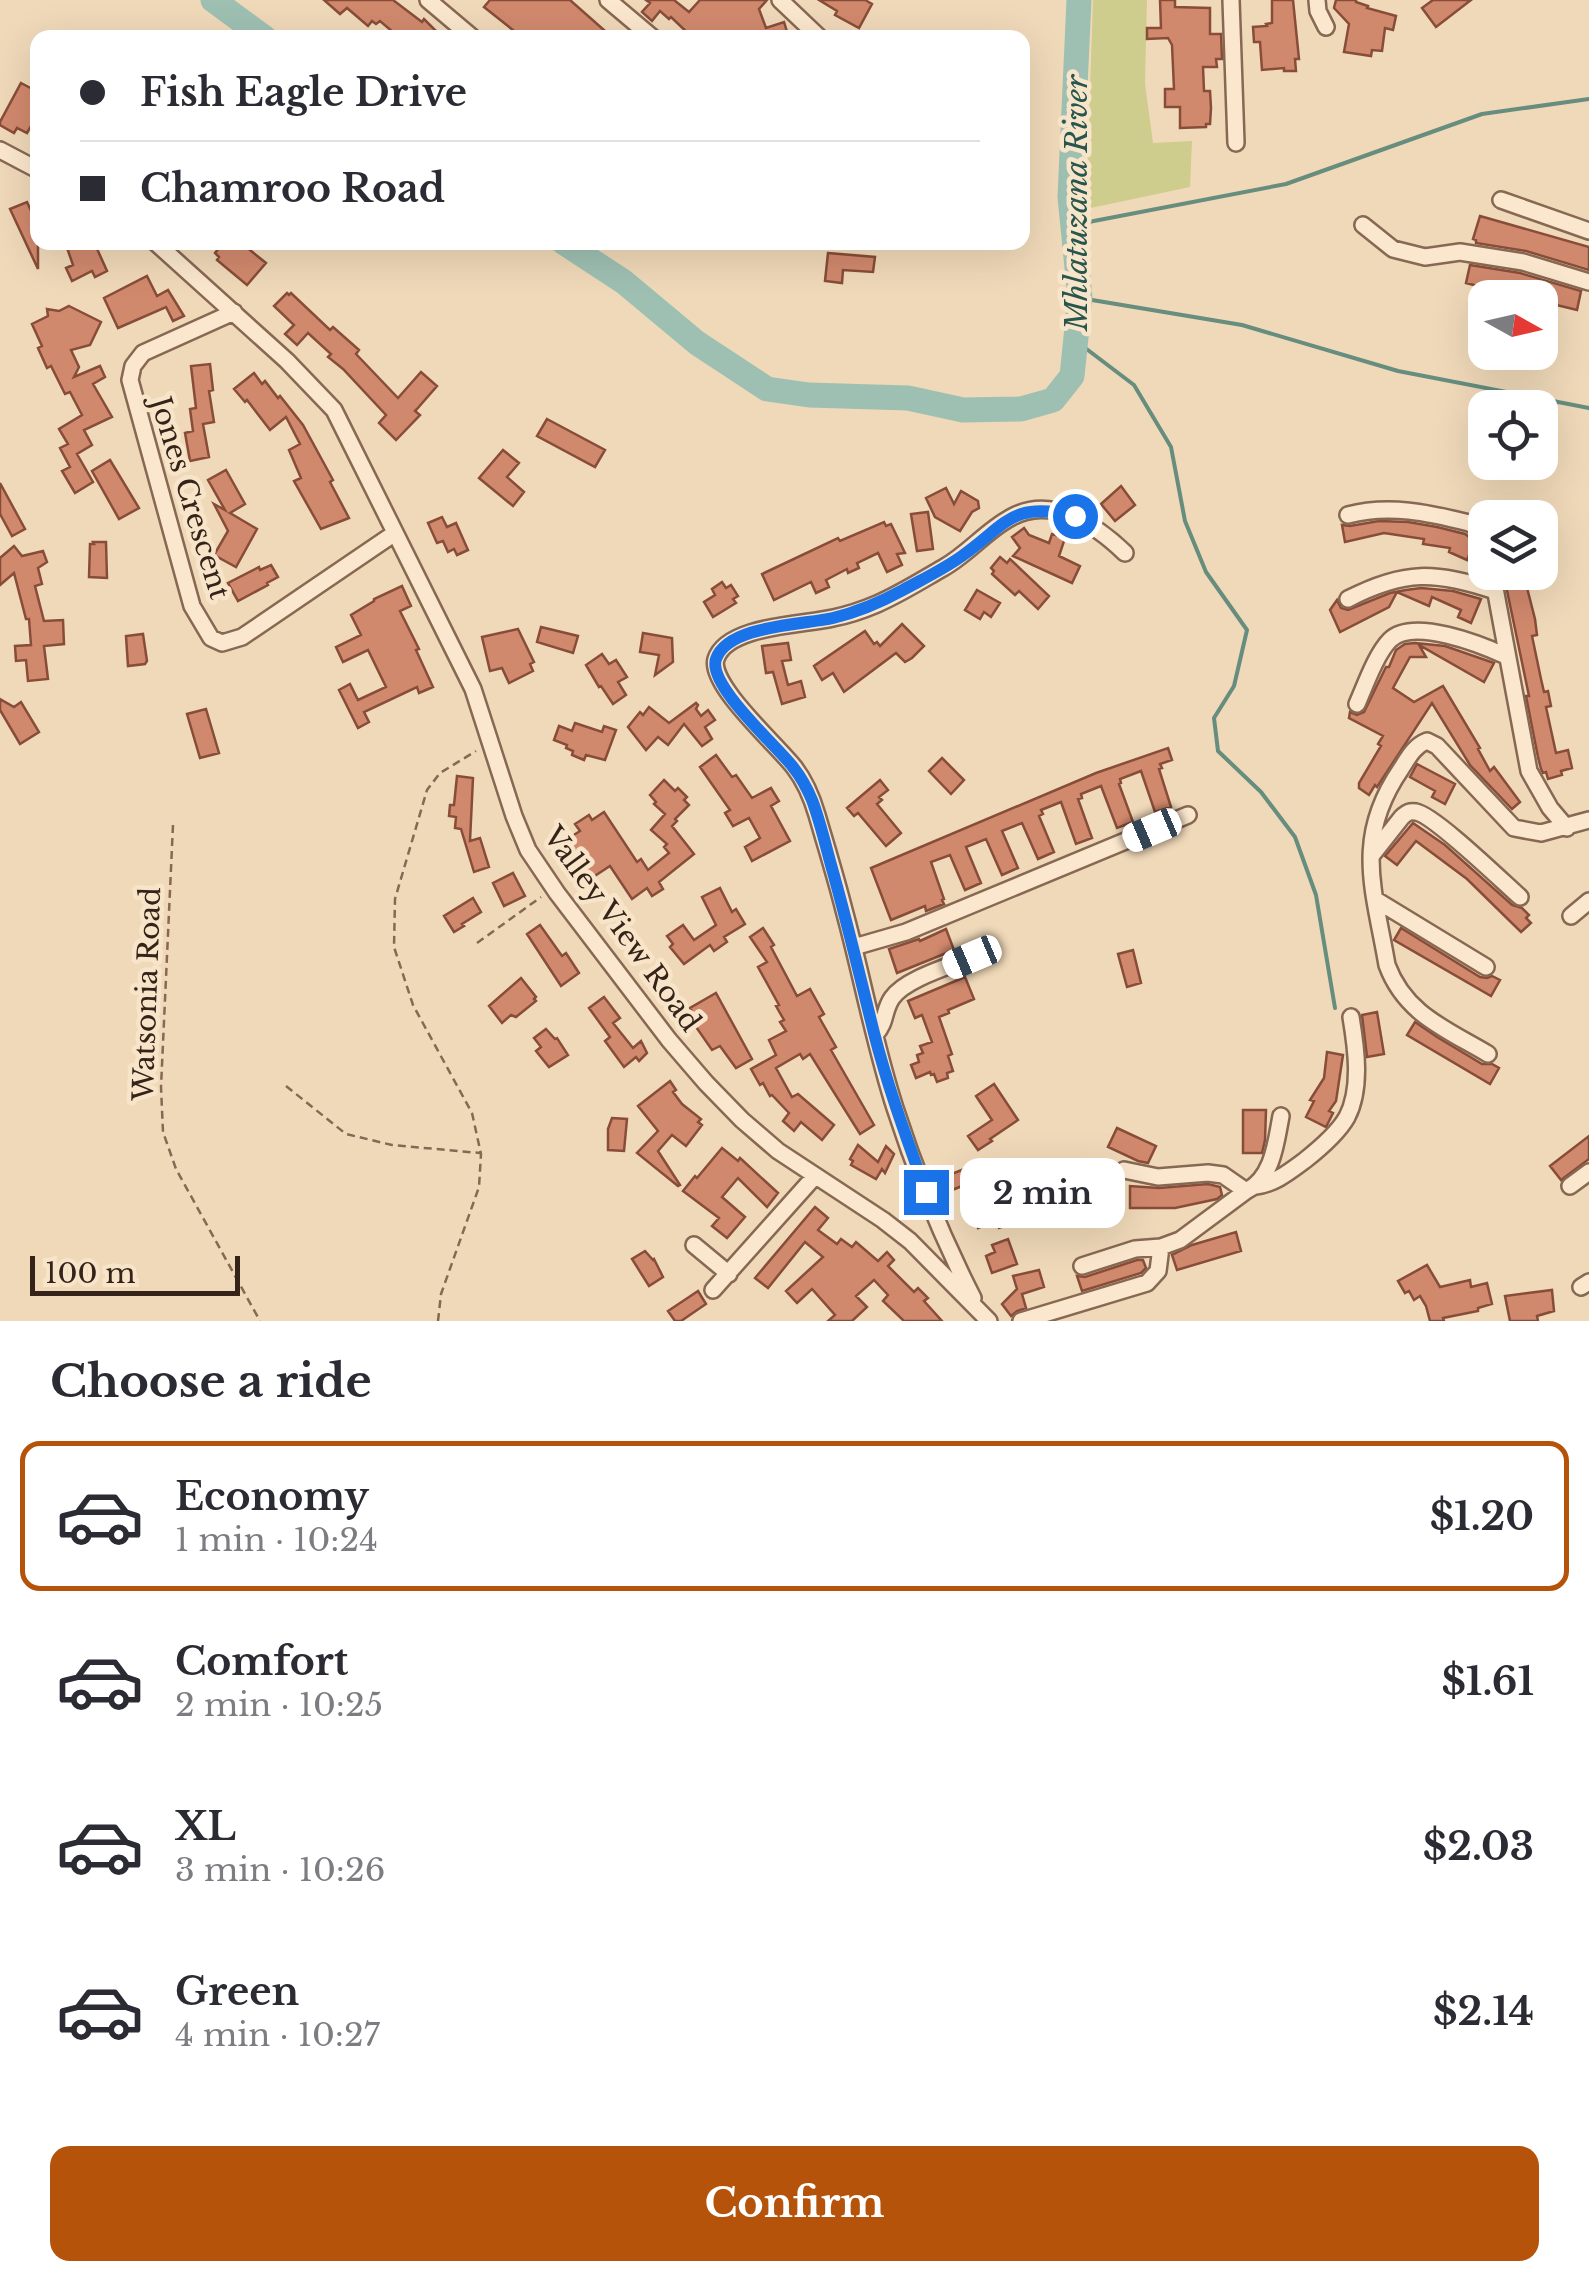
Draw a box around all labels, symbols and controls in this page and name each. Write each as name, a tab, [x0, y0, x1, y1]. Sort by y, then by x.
text: Fish Eagle Drive	[140, 69, 467, 116]
water label: Mhlatuzana River	[1058, 74, 1095, 332]
text: Chamroo Road	[140, 165, 445, 212]
north arrow	[1468, 280, 1558, 370]
map controls	[1468, 280, 1558, 590]
street label: Jones Crescent	[141, 389, 238, 604]
button: locate	[1468, 390, 1558, 480]
route start	[1053, 494, 1098, 539]
button: layers	[1468, 500, 1558, 590]
car	[1119, 804, 1185, 856]
street label: Valley View Road	[535, 819, 708, 1039]
street label: Watsonia Road	[126, 886, 168, 1103]
car	[939, 931, 1005, 983]
callout: 2 min	[961, 1157, 1126, 1227]
route end	[904, 1170, 949, 1215]
text: 2 min	[993, 1173, 1092, 1213]
scale bar	[30, 1251, 240, 1296]
text: 100 m	[45, 1256, 136, 1291]
text: Choose a ride	[50, 1353, 372, 1409]
icon: car	[55, 1471, 145, 1561]
text: Economy	[175, 1473, 369, 1520]
text: $1.20	[1430, 1493, 1534, 1540]
text: 1 min · 10:24	[175, 1520, 378, 1560]
icon: car	[55, 1636, 145, 1726]
text: Comfort	[175, 1638, 348, 1685]
text: $1.61	[1441, 1658, 1534, 1705]
text: 2 min · 10:25	[175, 1685, 383, 1725]
icon: car	[55, 1801, 145, 1891]
text: XL	[175, 1803, 236, 1850]
text: $2.03	[1423, 1823, 1534, 1870]
text: 3 min · 10:26	[175, 1850, 385, 1890]
icon: car	[55, 1966, 145, 2056]
text: Green	[175, 1968, 299, 2015]
text: $2.14	[1433, 1988, 1534, 2035]
text: 4 min · 10:27	[175, 2015, 380, 2055]
button: Confirm	[50, 2146, 1539, 2261]

